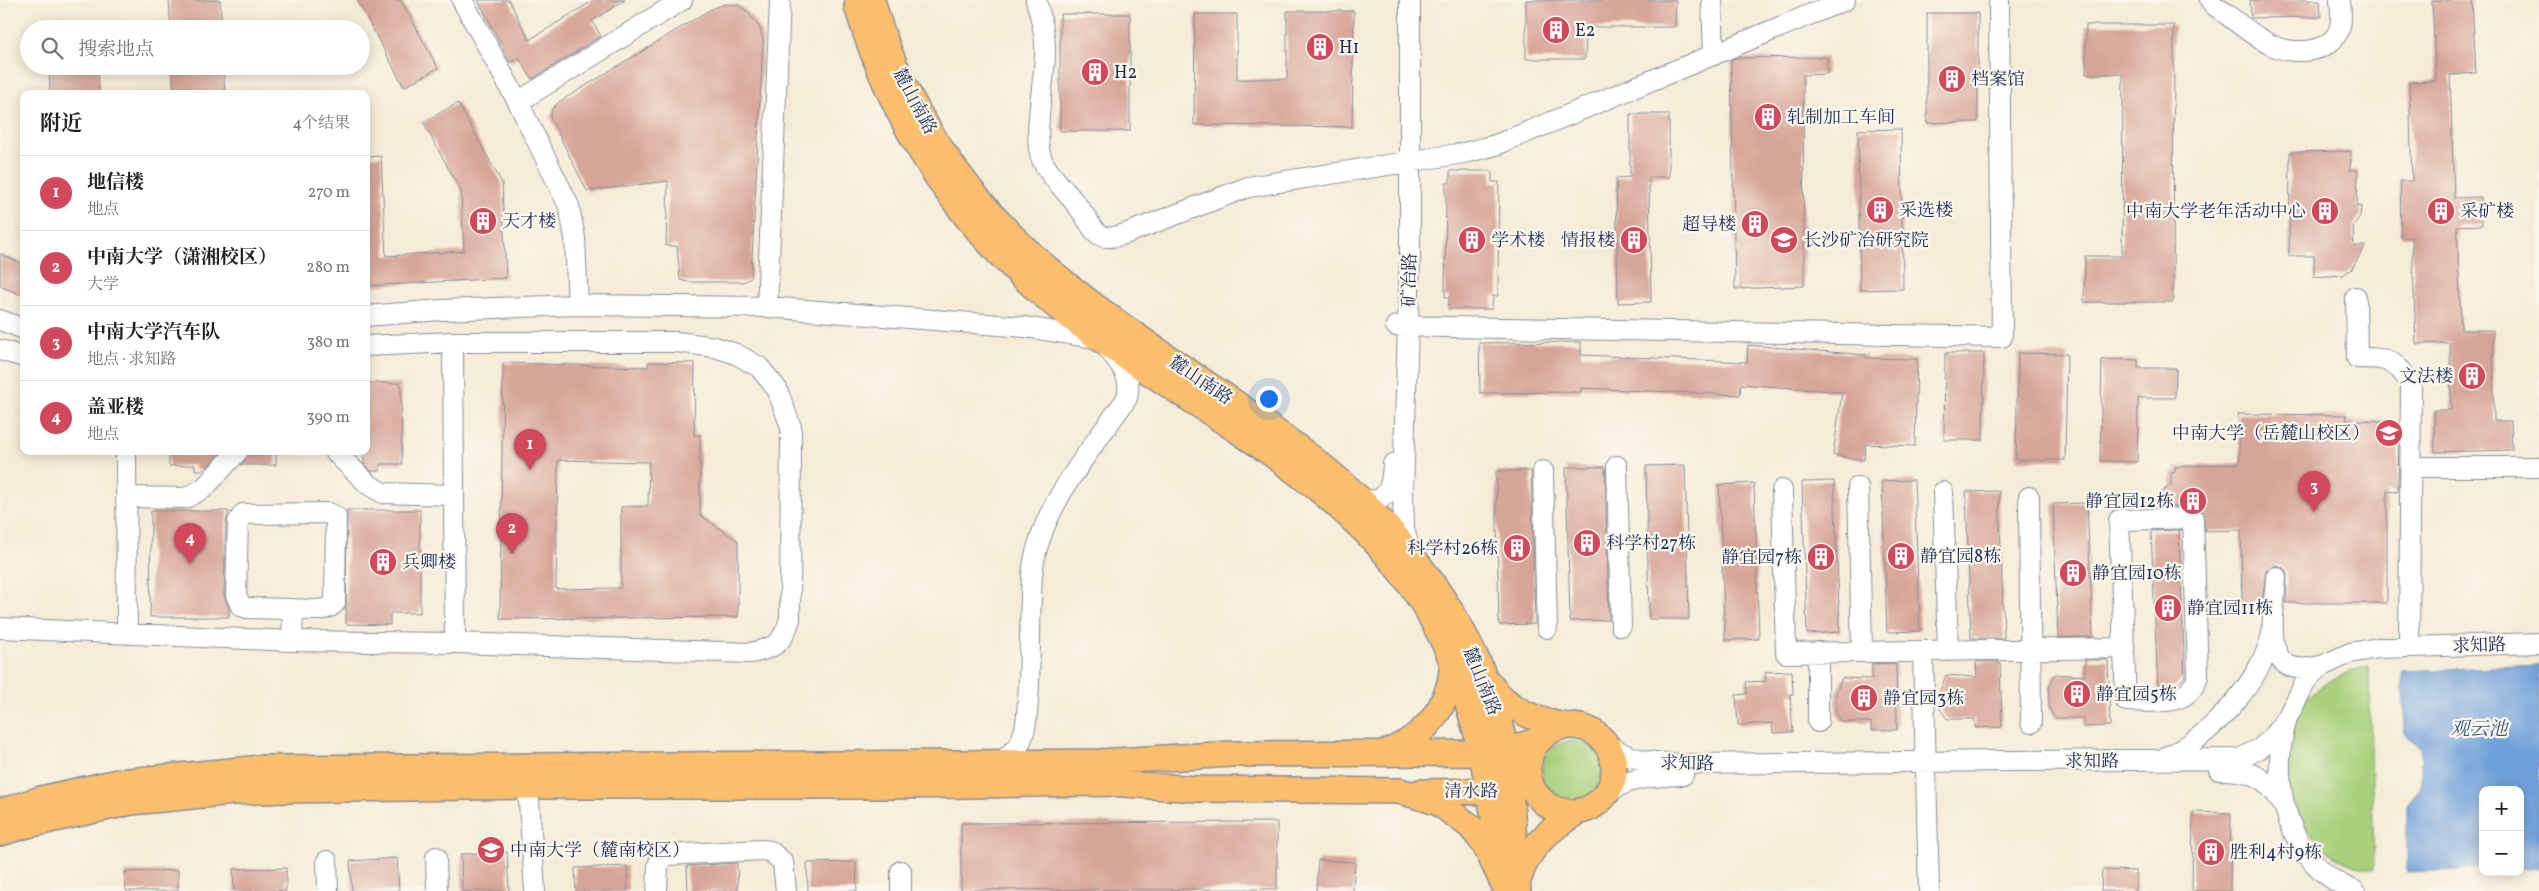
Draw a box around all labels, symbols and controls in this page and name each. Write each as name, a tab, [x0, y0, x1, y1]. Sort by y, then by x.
building icon: E2	[1541, 15, 1571, 45]
place label: E2	[1575, 19, 1595, 44]
search box	[20, 20, 370, 75]
building icon: H1	[1305, 32, 1335, 62]
icon: search	[38, 34, 66, 62]
place label: H1	[1339, 36, 1360, 61]
text: 搜索地点	[78, 37, 154, 63]
building icon: H2	[1080, 57, 1110, 87]
place label: H2	[1114, 61, 1137, 86]
street label: 麓山南路	[886, 64, 942, 139]
building icon: 档案馆	[1937, 64, 1967, 94]
place label: 档案馆	[1971, 68, 2025, 93]
building icon: 轧制加工车间	[1753, 102, 1783, 132]
place label: 轧制加工车间	[1787, 106, 1895, 131]
text: 附近	[40, 110, 82, 139]
text: 4个结果	[292, 113, 350, 135]
text: 地信楼	[87, 170, 144, 196]
text: 1	[53, 182, 59, 204]
text: 270 m	[308, 182, 350, 204]
building icon: 采选楼	[1865, 195, 1895, 225]
building icon: 中南大学老年活动中心	[2310, 196, 2340, 226]
building icon: 采矿楼	[2426, 196, 2456, 226]
text: 地点	[87, 199, 119, 221]
place label: 采选楼	[1899, 199, 1953, 224]
place label: 中南大学老年活动中心	[2126, 200, 2306, 225]
place label: 采矿楼	[2460, 200, 2514, 225]
building icon: 天才楼	[468, 206, 498, 236]
building icon: 超导楼	[1740, 209, 1770, 239]
place label: 天才楼	[502, 210, 556, 235]
place label: 超导楼	[1682, 213, 1736, 238]
building icon: 学术楼	[1457, 225, 1487, 255]
building icon: 情报楼	[1619, 225, 1649, 255]
school or university icon: 长沙矿冶研究院	[1769, 225, 1799, 255]
place label: 学术楼	[1491, 229, 1545, 254]
place label: 情报楼	[1561, 229, 1615, 254]
place label: 长沙矿冶研究院	[1803, 229, 1929, 254]
text: 中南大学（潇湘校区）	[87, 245, 277, 271]
street label: 矿冶路	[1398, 253, 1423, 307]
text: 2	[52, 257, 60, 279]
text: 280 m	[306, 257, 350, 279]
text: 大学	[87, 274, 119, 296]
text: 中南大学汽车队	[87, 320, 220, 346]
text: 3	[52, 332, 60, 354]
text: 380 m	[307, 332, 350, 354]
text: 地点 · 求知路	[87, 349, 177, 371]
street label: 麓山南路	[1163, 351, 1237, 412]
building icon: 文法楼	[2457, 361, 2487, 391]
place label: 文法楼	[2399, 365, 2453, 390]
your location	[1256, 386, 1282, 412]
text: 盖亚楼	[87, 395, 144, 421]
text: 4	[51, 407, 61, 429]
text: 390 m	[307, 407, 350, 429]
school or university icon: 中南大学（岳麓山校区）	[2374, 418, 2404, 448]
place label: 中南大学（岳麓山校区）	[2172, 422, 2370, 447]
text: 地点	[87, 424, 119, 446]
pin: 1	[514, 429, 546, 470]
pin: 3	[2298, 471, 2330, 512]
building icon: 静宜园12栋	[2178, 486, 2208, 516]
place label: 静宜园12栋	[2085, 490, 2174, 515]
pin: 2	[496, 513, 528, 554]
pin: 4	[174, 523, 206, 564]
building icon: 科学村27栋	[1572, 528, 1602, 558]
place label: 科学村27栋	[1606, 532, 1696, 557]
building icon: 科学村26栋	[1502, 533, 1532, 563]
place label: 科学村26栋	[1407, 537, 1498, 562]
building icon: 静宜园8栋	[1886, 541, 1916, 571]
building icon: 静宜园7栋	[1806, 542, 1836, 572]
place label: 静宜园8栋	[1920, 545, 2001, 570]
place label: 静宜园7栋	[1721, 546, 1802, 571]
building icon: 兵卿楼	[368, 547, 398, 577]
place label: 兵卿楼	[402, 551, 456, 576]
building icon: 静宜园10栋	[2058, 558, 2088, 588]
place label: 静宜园10栋	[2092, 562, 2182, 587]
building icon: 静宜园11栋	[2153, 593, 2183, 623]
place label: 静宜园11栋	[2187, 597, 2273, 622]
street label: 求知路	[2452, 633, 2506, 660]
street label: 麓山南路	[1456, 644, 1506, 720]
building icon: 静宜园5栋	[2062, 679, 2092, 709]
building icon: 静宜园3栋	[1849, 683, 1879, 713]
place label: 静宜园5栋	[2096, 683, 2177, 708]
place label: 静宜园3栋	[1883, 687, 1964, 712]
water label: 观云池	[2450, 717, 2509, 743]
street label: 求知路	[2065, 750, 2119, 775]
street label: 求知路	[1660, 752, 1714, 777]
street label: 清水路	[1444, 780, 1498, 805]
map controls	[2479, 786, 2524, 876]
button: +	[2479, 786, 2524, 831]
button: −	[2479, 831, 2524, 876]
school or university icon: 中南大学（麓南校区）	[476, 835, 506, 865]
building icon: 胜利4村9栋	[2196, 837, 2226, 867]
place label: 中南大学（麓南校区）	[510, 839, 690, 864]
place label: 胜利4村9栋	[2230, 841, 2322, 866]

